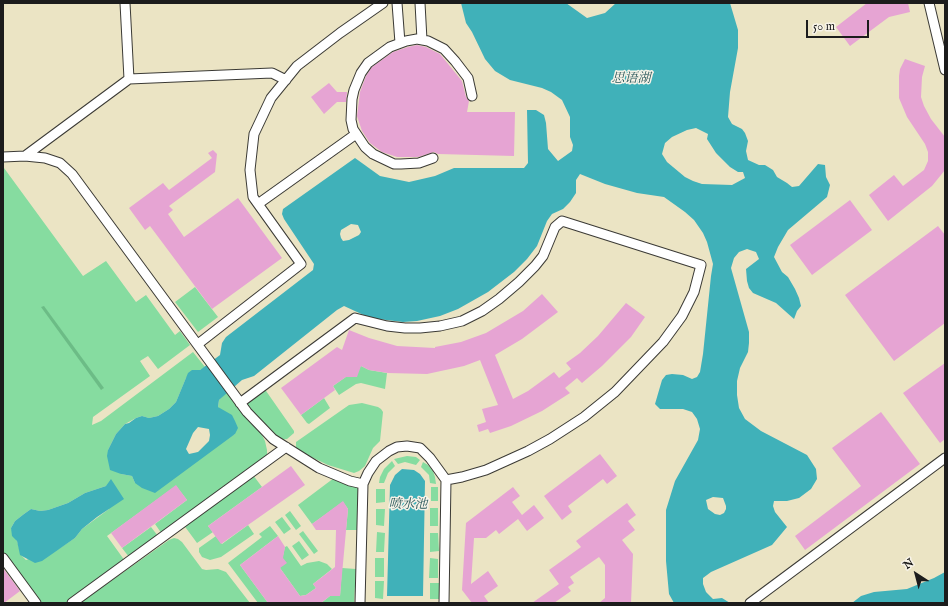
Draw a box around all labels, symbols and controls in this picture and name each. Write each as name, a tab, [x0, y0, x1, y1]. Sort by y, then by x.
scale bar	[808, 12, 871, 38]
text: 50 m	[813, 19, 835, 34]
water label: 思语湖	[612, 71, 650, 87]
water label: 喷水池	[389, 497, 427, 513]
north arrow	[896, 554, 936, 594]
text: N	[901, 556, 917, 573]

